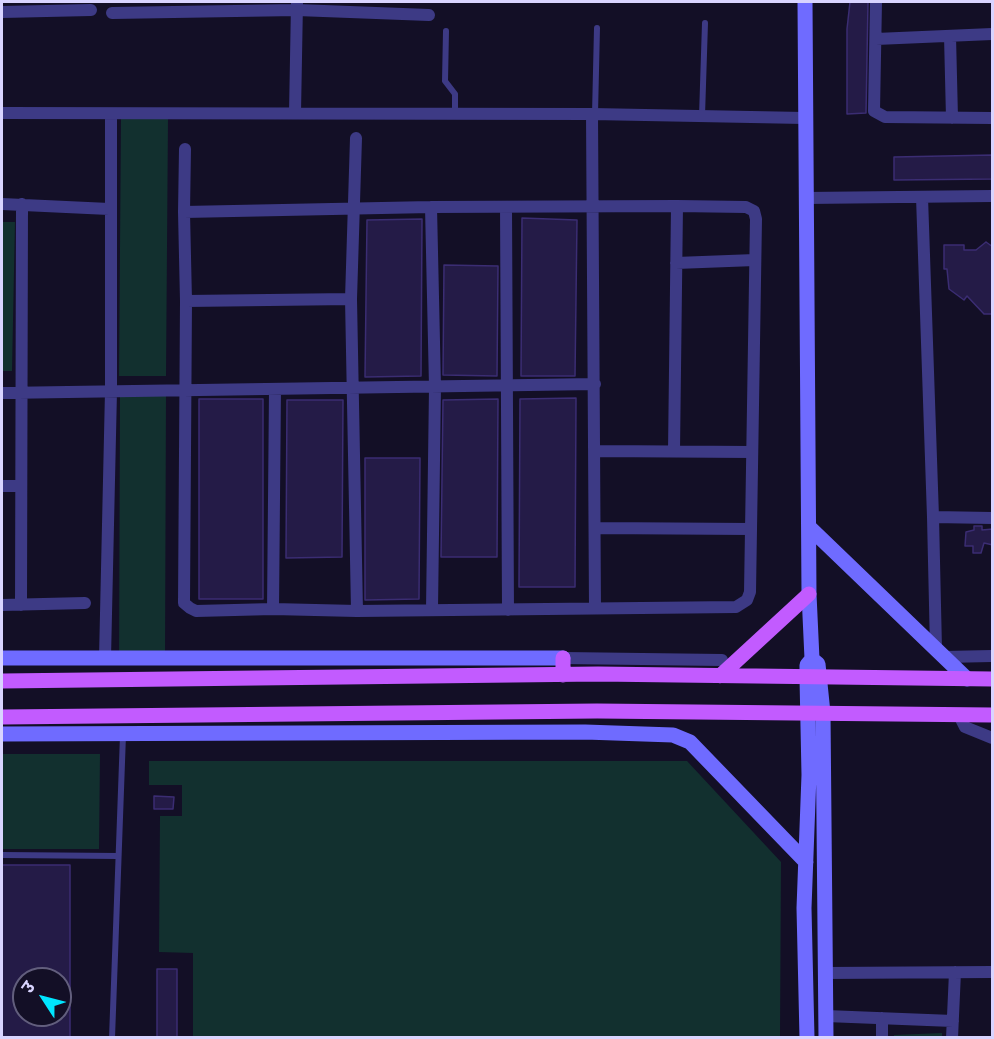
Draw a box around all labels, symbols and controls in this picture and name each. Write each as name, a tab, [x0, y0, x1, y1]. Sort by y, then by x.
north arrow	[12, 967, 72, 1027]
text: उ	[17, 977, 41, 998]

